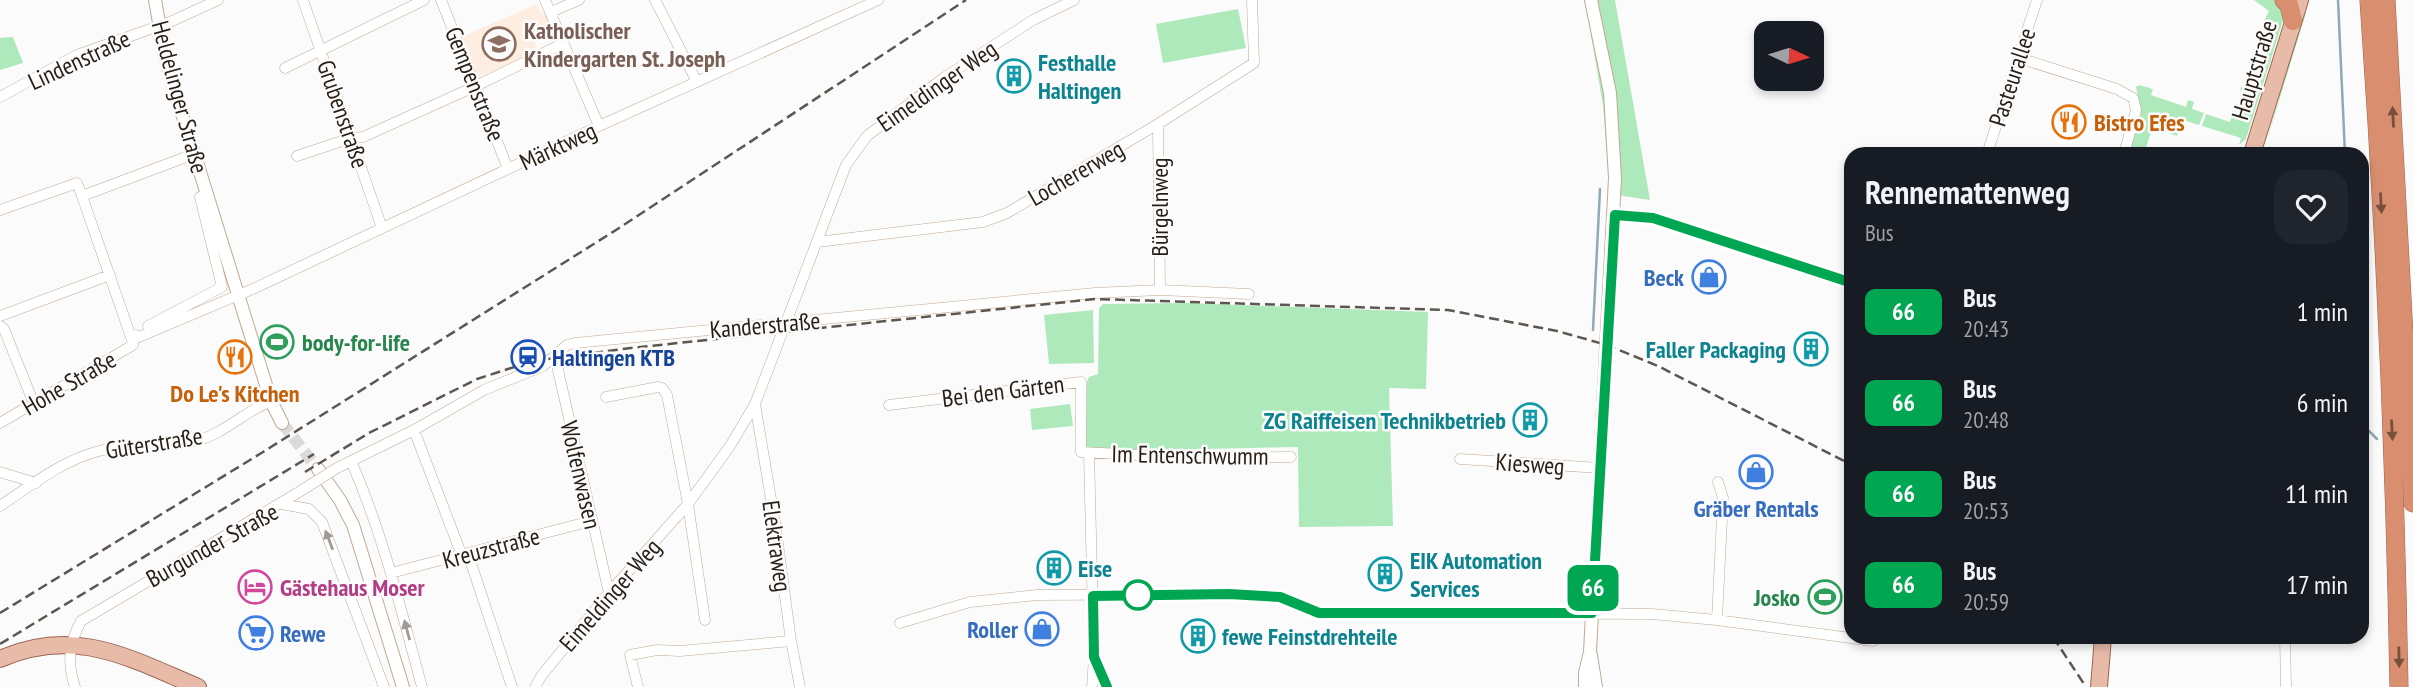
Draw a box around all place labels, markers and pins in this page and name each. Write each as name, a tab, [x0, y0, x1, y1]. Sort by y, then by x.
place label: Katholischer Kindergarten St. Joseph	[524, 15, 726, 74]
school or university icon: Katholischer Kindergarten St. Joseph	[480, 25, 518, 63]
place label: Festhalle Haltingen	[1038, 47, 1121, 106]
building icon: Festhalle Haltingen	[995, 57, 1033, 95]
restaurant icon: Bistro Efes	[2050, 103, 2088, 141]
place label: Bistro Efes	[2094, 107, 2185, 138]
shop icon: Beck	[1690, 258, 1728, 296]
place label: Beck	[1644, 262, 1684, 293]
sports icon: body-for-life	[258, 323, 296, 361]
place label: body-for-life	[302, 327, 410, 358]
building icon: Faller Packaging	[1792, 330, 1830, 368]
place label: Faller Packaging	[1646, 334, 1786, 365]
restaurant icon: Do Le's Kitchen	[216, 338, 254, 376]
station icon: Haltingen KTB	[509, 338, 547, 376]
place label: Haltingen KTB	[552, 342, 675, 373]
place label: Do Le's Kitchen	[170, 378, 300, 409]
building icon: ZG Raiffeisen Technikbetrieb	[1511, 401, 1549, 439]
place label: ZG Raiffeisen Technikbetrieb	[1264, 405, 1506, 436]
shop icon: Gräber Rentals	[1737, 453, 1775, 491]
place label: Gräber Rentals	[1693, 493, 1819, 524]
place label: EIK Automation Services	[1410, 545, 1542, 604]
building icon: Eise	[1035, 549, 1073, 587]
place label: Eise	[1078, 553, 1112, 584]
building icon: EIK Automation Services	[1366, 555, 1404, 593]
hotel icon: Gästehaus Moser	[236, 568, 274, 606]
place label: Gästehaus Moser	[280, 572, 426, 603]
sports icon: Josko	[1806, 578, 1844, 616]
unlabelled marker	[1123, 580, 1153, 610]
place label: Josko	[1753, 582, 1800, 613]
shop icon: Roller	[1023, 610, 1061, 648]
supermarket icon: Rewe	[237, 614, 275, 652]
place label: Roller	[967, 614, 1019, 645]
building icon: fewe Feinstdrehteile	[1179, 617, 1217, 655]
place label: Rewe	[280, 618, 326, 649]
place label: fewe Feinstdrehteile	[1222, 621, 1397, 652]

